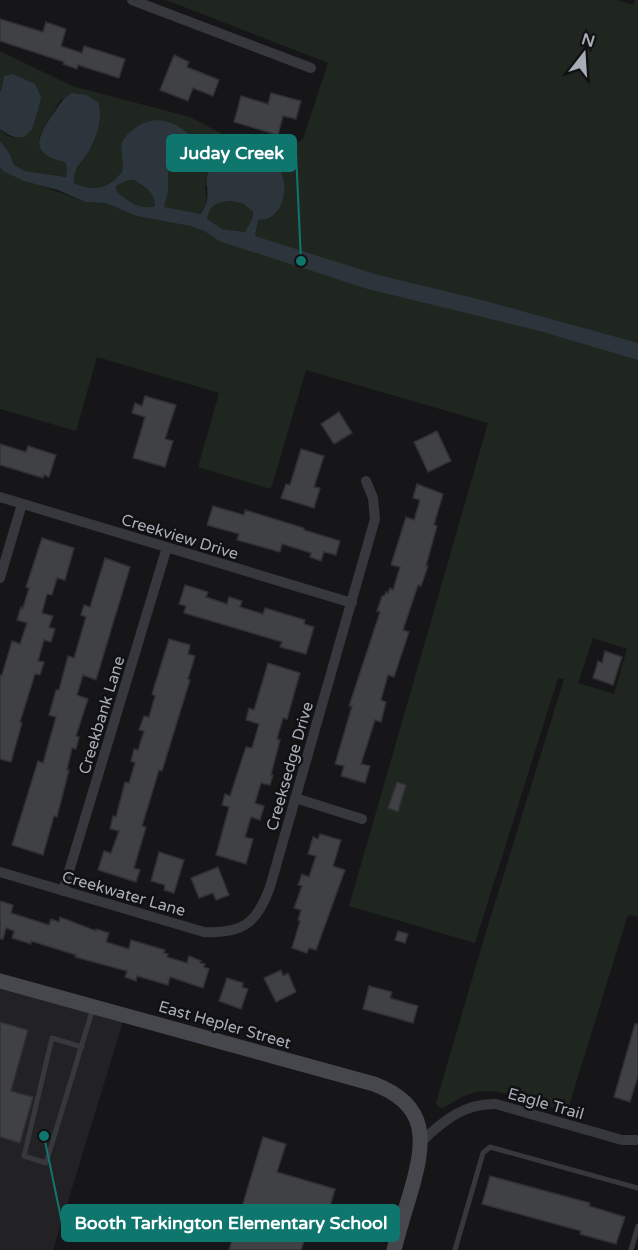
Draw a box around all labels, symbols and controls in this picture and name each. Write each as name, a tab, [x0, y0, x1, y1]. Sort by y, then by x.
north arrow	[554, 24, 614, 84]
text: N	[579, 29, 597, 52]
callout: Juday Creek	[167, 135, 296, 171]
text: Juday Creek	[179, 142, 284, 164]
street label: Creekview Drive	[119, 510, 241, 564]
street label: Creekbank Lane	[74, 654, 129, 777]
street label: Creeksedge Drive	[262, 699, 318, 833]
street label: Creekwater Lane	[60, 867, 188, 921]
street label: East Hepler Street	[156, 996, 293, 1053]
street label: Eagle Trail	[505, 1084, 586, 1124]
callout: Booth Tarkington Elementary School	[62, 1205, 399, 1241]
text: Booth Tarkington Elementary School	[74, 1212, 388, 1234]

